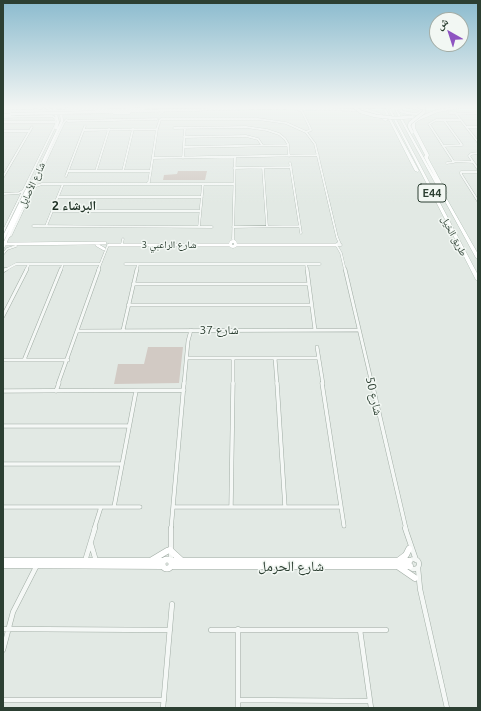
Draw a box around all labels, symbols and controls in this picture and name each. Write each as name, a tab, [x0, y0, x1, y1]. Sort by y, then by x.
north arrow	[429, 12, 469, 52]
text: ش	[434, 15, 450, 32]
street label: شارع الأصايل	[16, 160, 48, 210]
road number: E44	[418, 184, 446, 202]
district label: البرشاء 2	[52, 198, 96, 214]
street label: طريق الخيل	[439, 214, 469, 258]
street label: شارع الراعبي 3	[142, 239, 196, 251]
street label: شارع 37	[199, 323, 239, 337]
street label: شارع 50	[363, 375, 385, 417]
street label: شارع الحرمل	[258, 558, 324, 574]

